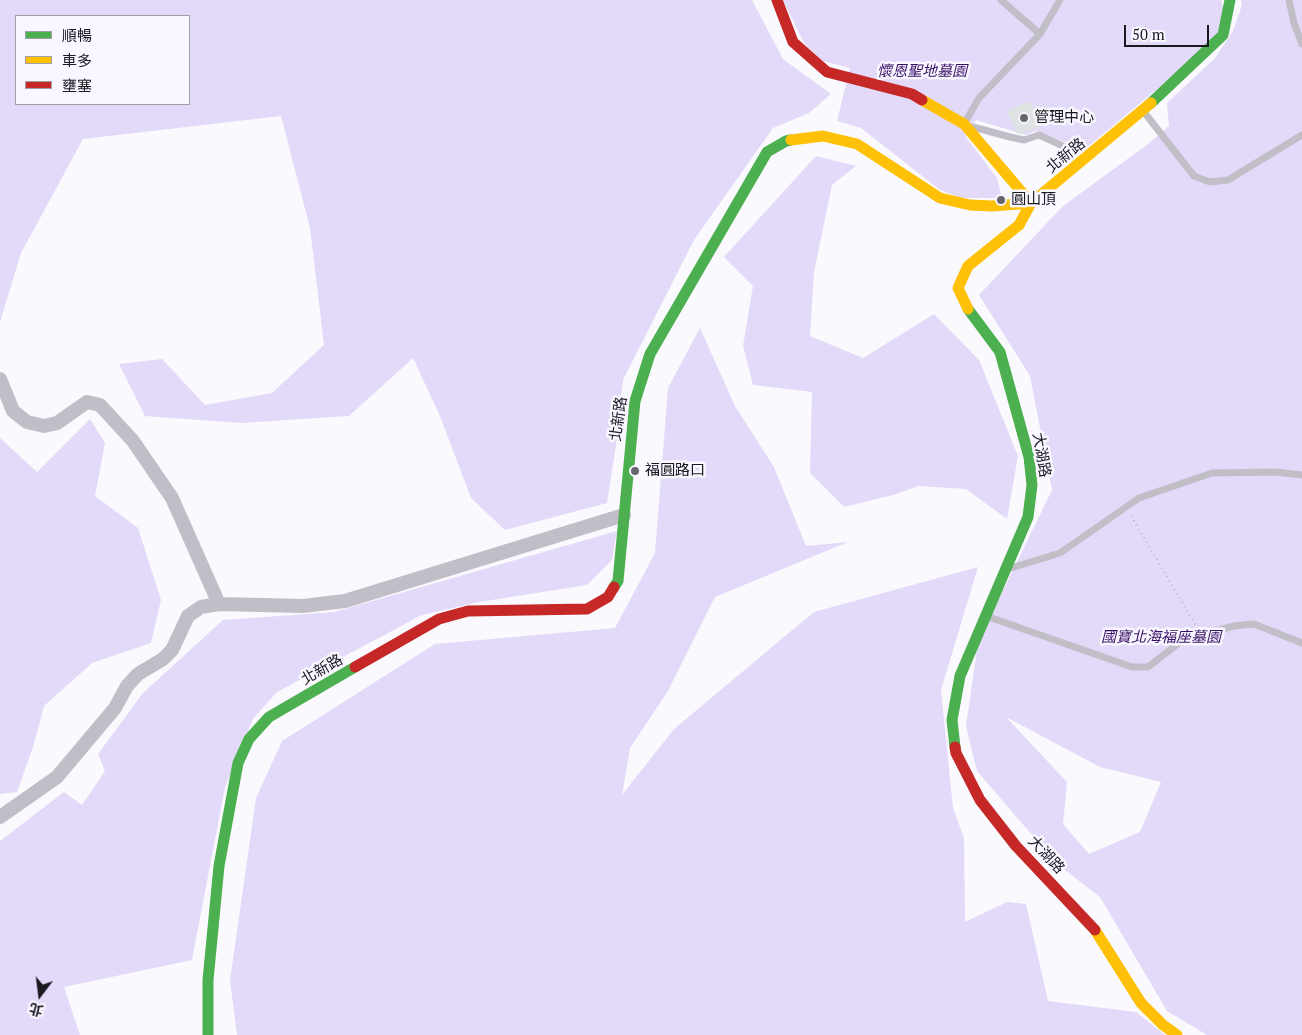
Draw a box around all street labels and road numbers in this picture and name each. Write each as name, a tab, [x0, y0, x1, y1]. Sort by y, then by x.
street label: 北新路	[1043, 135, 1089, 177]
street label: 北新路	[607, 395, 631, 443]
street label: 大湖路	[1028, 431, 1054, 479]
street label: 北新路	[298, 651, 346, 689]
street label: 大湖路	[1024, 832, 1068, 878]

